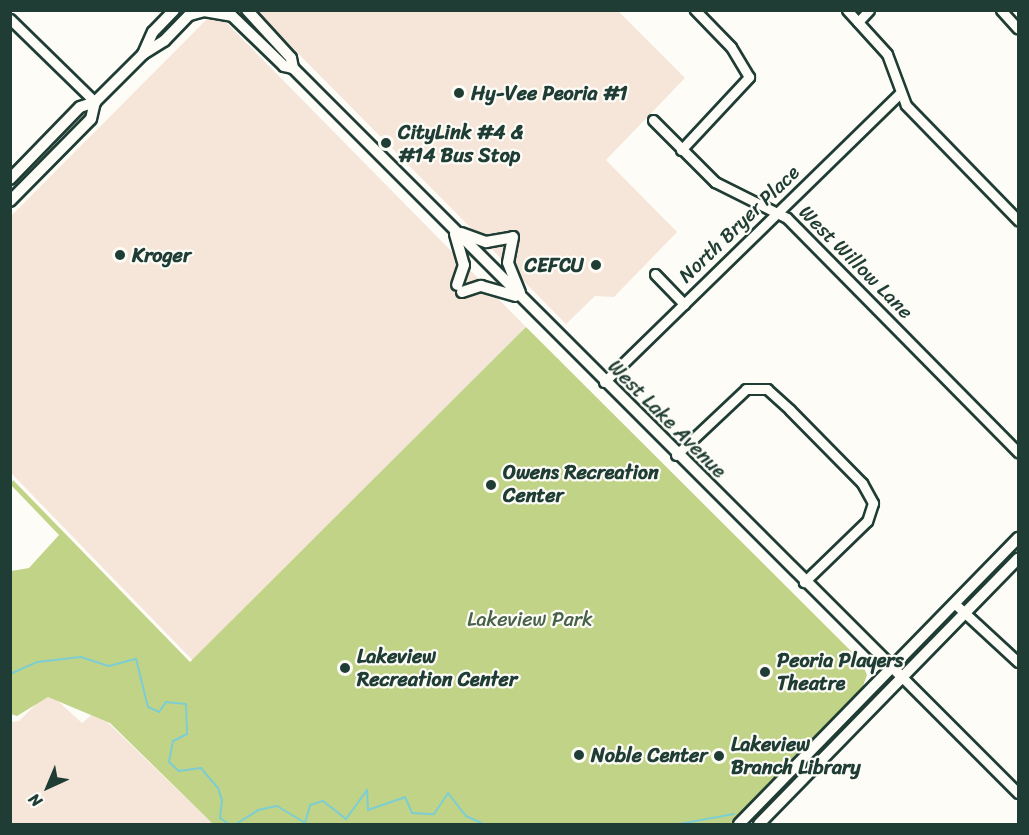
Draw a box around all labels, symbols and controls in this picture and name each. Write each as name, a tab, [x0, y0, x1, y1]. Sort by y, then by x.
place label: Hy-Vee Peoria #1	[471, 81, 629, 105]
marker: Hy-Vee Peoria #1	[452, 86, 466, 100]
place label: CityLink #4 & #14 Bus Stop	[398, 120, 523, 167]
marker: CityLink #4 & #14 Bus Stop	[379, 136, 393, 150]
street label: North Bryer Place	[673, 160, 805, 288]
street label: West Willow Lane	[794, 200, 918, 324]
place label: Kroger	[132, 243, 191, 267]
marker: Kroger	[113, 248, 127, 262]
place label: CEFCU	[524, 253, 584, 277]
marker: CEFCU	[589, 258, 603, 272]
street label: West Lake Avenue	[603, 355, 731, 483]
place label: Owens Recreation Center	[503, 461, 660, 508]
marker: Owens Recreation Center	[484, 478, 498, 492]
park label: Lakeview Park	[467, 607, 593, 631]
place label: Lakeview Recreation Center	[357, 644, 518, 691]
place label: Peoria Players Theatre	[777, 648, 904, 695]
marker: Lakeview Recreation Center	[338, 661, 352, 675]
marker: Peoria Players Theatre	[758, 665, 772, 679]
place label: Lakeview Branch Library	[731, 732, 861, 779]
place label: Noble Center	[591, 743, 708, 767]
marker: Noble Center	[572, 748, 586, 762]
marker: Lakeview Branch Library	[712, 749, 726, 763]
north arrow	[18, 757, 78, 817]
text: N	[21, 786, 49, 815]

